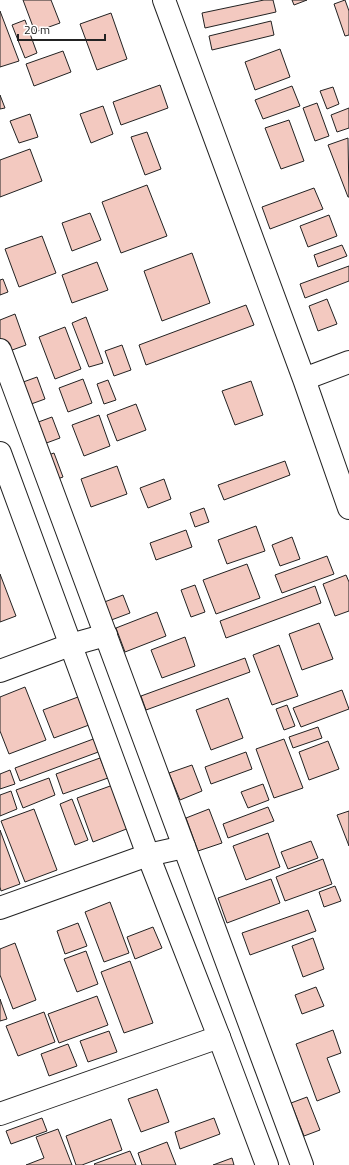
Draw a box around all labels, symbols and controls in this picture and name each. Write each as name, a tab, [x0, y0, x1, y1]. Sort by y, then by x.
scale bar	[18, 16, 105, 42]
text: 20 m	[24, 20, 50, 39]

